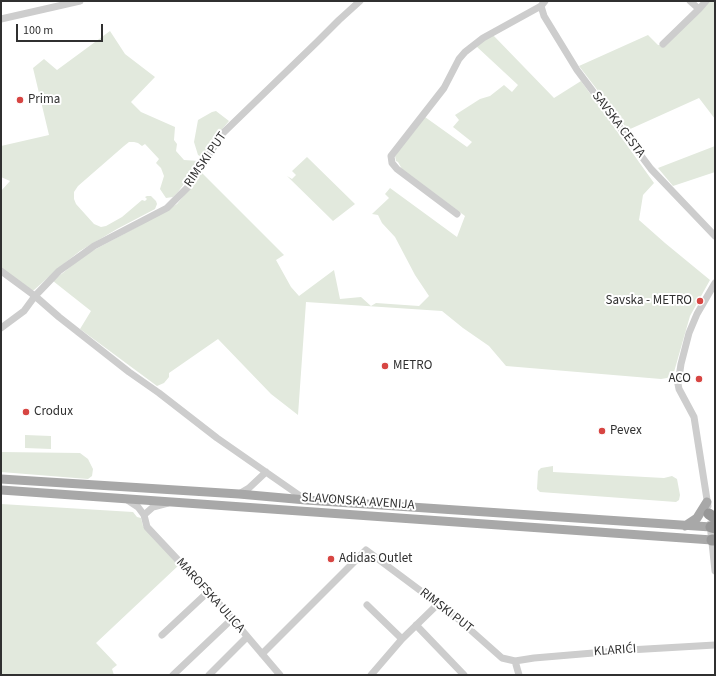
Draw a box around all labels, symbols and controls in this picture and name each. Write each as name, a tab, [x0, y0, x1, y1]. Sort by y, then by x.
scale bar	[18, 16, 105, 42]
text: 100 m	[23, 22, 53, 39]
street label: SAVSKA CESTA	[588, 89, 648, 161]
place label: Prima	[28, 92, 60, 108]
marker: Prima	[15, 95, 25, 105]
street label: RIMSKI PUT	[181, 130, 231, 190]
place label: Savska - METRO	[606, 293, 692, 309]
marker: Savska - METRO	[695, 296, 705, 306]
place label: METRO	[393, 358, 432, 374]
marker: METRO	[380, 361, 390, 371]
place label: ACO	[668, 371, 691, 387]
marker: ACO	[694, 374, 704, 384]
place label: Crodux	[34, 404, 73, 420]
marker: Crodux	[21, 407, 31, 417]
place label: Pevex	[610, 423, 642, 439]
marker: Pevex	[597, 426, 607, 436]
street label: SLAVONSKA AVENIJA	[301, 490, 415, 514]
place label: Adidas Outlet	[339, 551, 412, 567]
marker: Adidas Outlet	[326, 554, 336, 564]
street label: MAROFSKA ULICA	[172, 555, 248, 637]
street label: RIMSKI PUT	[416, 585, 476, 637]
street label: KLARIĆI	[593, 642, 637, 660]

